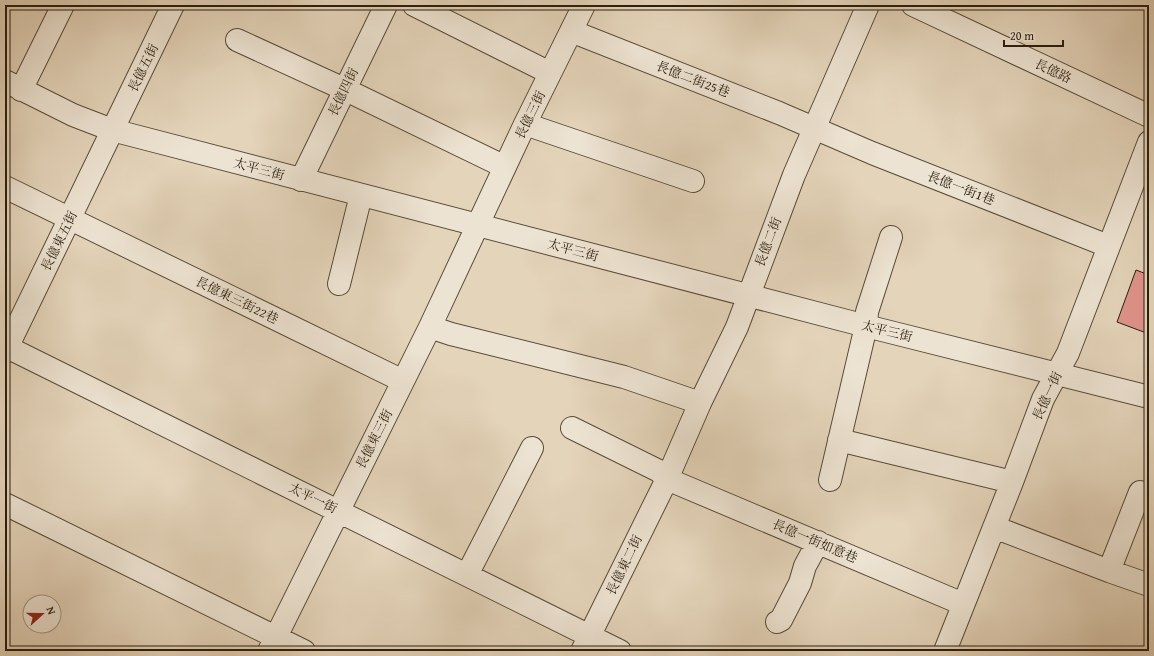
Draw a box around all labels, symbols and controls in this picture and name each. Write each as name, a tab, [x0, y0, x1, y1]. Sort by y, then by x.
scale bar	[1004, 22, 1063, 48]
text: 20 m	[1010, 27, 1034, 44]
street label: 長億五街	[123, 40, 163, 96]
street label: 長億路	[1031, 54, 1075, 88]
street label: 長億二街25巷	[653, 56, 733, 102]
street label: 長億四街	[323, 64, 363, 120]
street label: 長億三街	[510, 87, 550, 143]
street label: 太平三街	[231, 153, 287, 185]
street label: 長億一街1巷	[924, 166, 998, 210]
street label: 長億東五街	[36, 208, 82, 274]
street label: 長億二街	[750, 214, 786, 270]
street label: 太平三街	[545, 234, 601, 266]
street label: 長億東三街22巷	[192, 272, 282, 328]
street label: 太平三街	[859, 315, 915, 347]
street label: 長億一街	[1027, 368, 1067, 424]
street label: 長億東三街	[351, 406, 397, 472]
street label: 太平一街	[285, 478, 341, 518]
street label: 長億一街如意巷	[769, 514, 861, 568]
street label: 長億東二街	[601, 532, 647, 598]
north arrow	[22, 594, 62, 634]
text: N	[43, 604, 60, 617]

